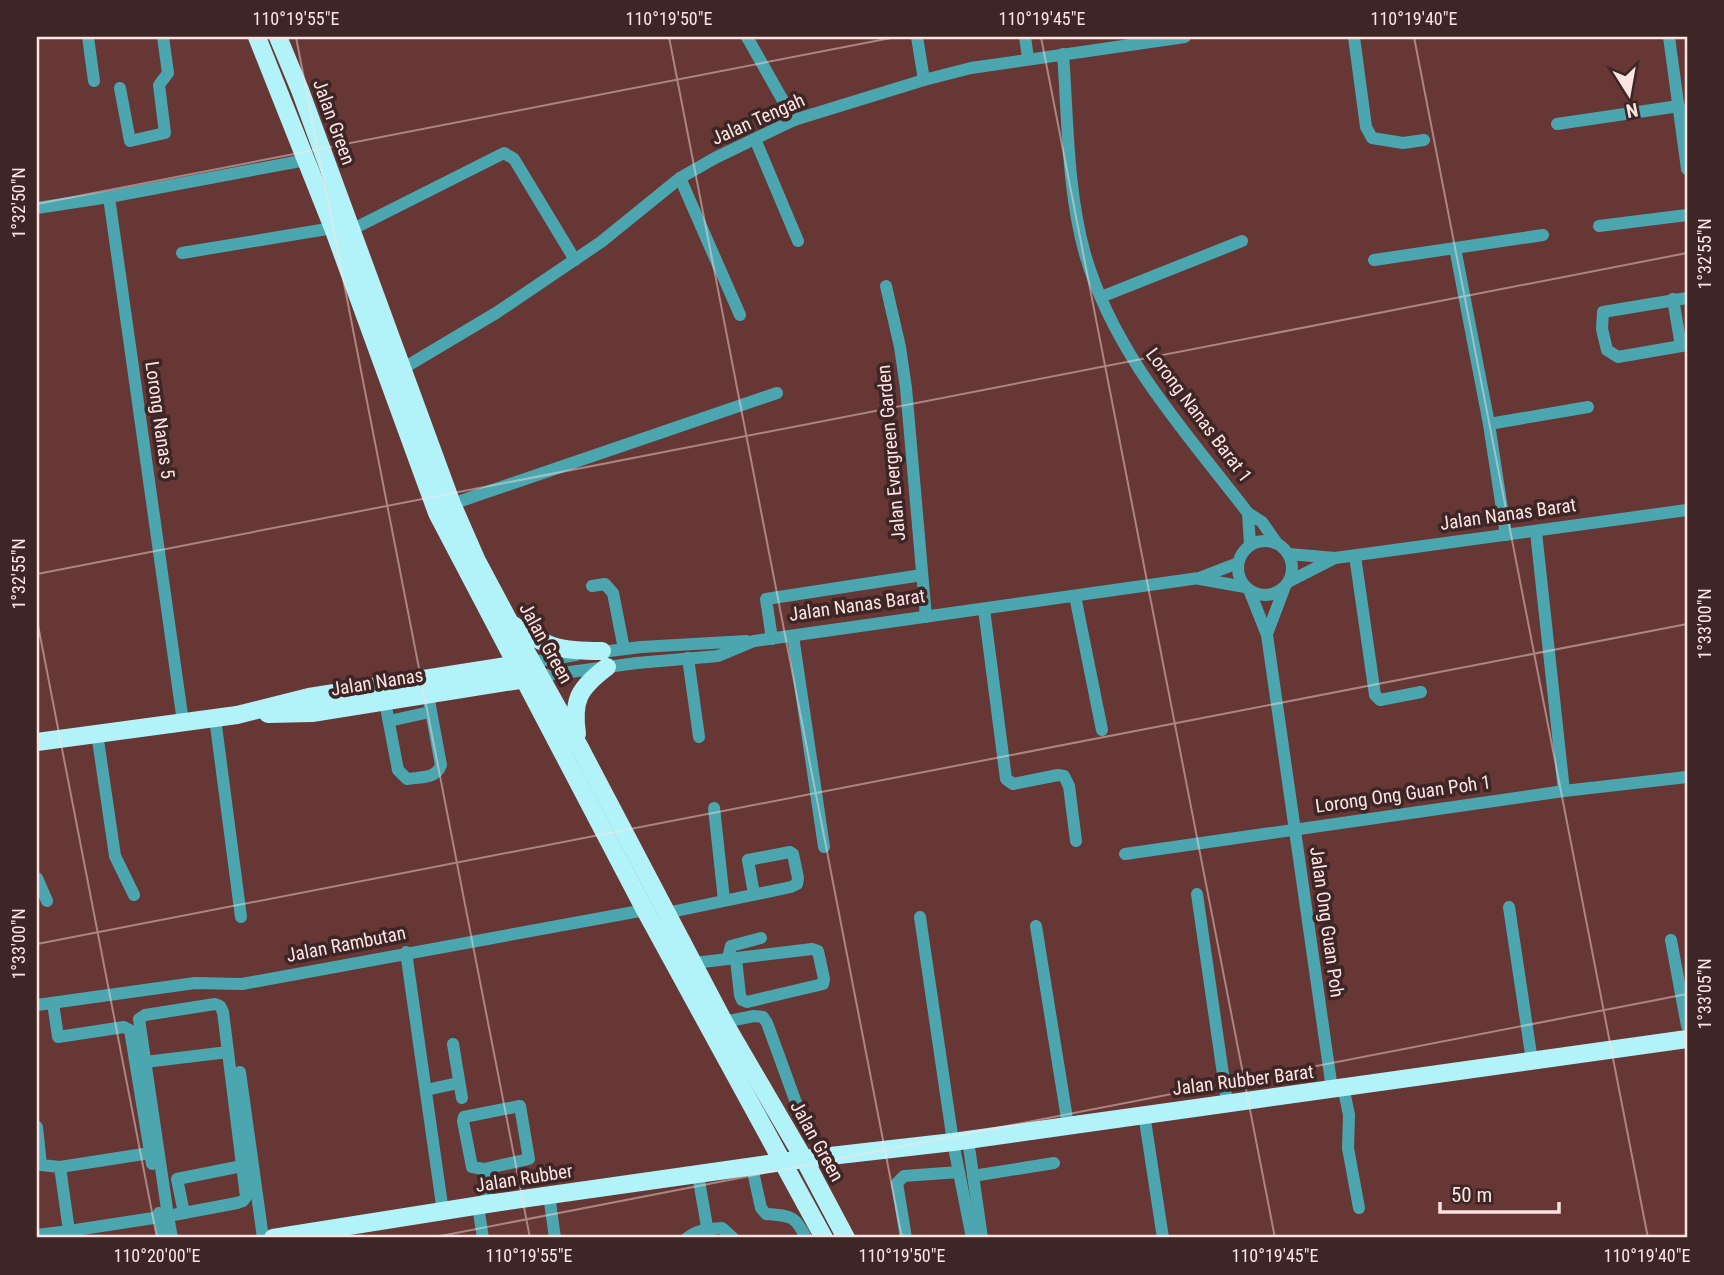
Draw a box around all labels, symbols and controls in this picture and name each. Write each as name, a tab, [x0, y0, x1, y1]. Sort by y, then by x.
text: 110°19'55"E	[253, 8, 339, 29]
text: 110°19'50"E	[626, 8, 712, 29]
text: 110°19'45"E	[999, 8, 1085, 29]
text: 110°19'40"E	[1371, 8, 1457, 29]
north arrow	[1594, 60, 1664, 130]
street label: Jalan Green	[308, 76, 360, 168]
street label: Jalan Tengah	[708, 88, 808, 150]
text: N	[1624, 98, 1640, 123]
text: 1°32'50"N	[8, 167, 29, 239]
text: 1°32'55"N	[1694, 218, 1715, 290]
street label: Lorong Nanas Barat 1	[1141, 343, 1257, 487]
street label: Lorong Nanas 5	[140, 360, 180, 480]
street label: Jalan Evergreen Garden	[872, 364, 910, 542]
street label: Jalan Nanas Barat	[1438, 493, 1578, 535]
text: 1°32'55"N	[8, 538, 29, 610]
street label: Jalan Nanas Barat	[787, 584, 927, 626]
text: 1°33'00"N	[1694, 588, 1715, 660]
street label: Jalan Green	[514, 598, 578, 688]
street label: Jalan Nanas	[329, 663, 425, 701]
street label: Lorong Ong Guan Poh 1	[1314, 770, 1492, 818]
street label: Jalan Ong Guan Poh	[1305, 845, 1349, 999]
text: 1°33'00"N	[8, 908, 29, 980]
street label: Jalan Rambutan	[284, 921, 408, 967]
text: 1°33'05"N	[1694, 958, 1715, 1030]
street label: Jalan Rubber Barat	[1171, 1060, 1315, 1100]
street label: Jalan Green	[785, 1096, 849, 1186]
street label: Jalan Rubber	[474, 1159, 574, 1197]
scale bar	[1440, 1170, 1560, 1214]
text: 50 m	[1451, 1183, 1492, 1207]
text: 110°20'00"E	[114, 1245, 200, 1266]
text: 110°19'55"E	[486, 1245, 572, 1266]
text: 110°19'50"E	[859, 1245, 945, 1266]
text: 110°19'45"E	[1232, 1245, 1318, 1266]
text: 110°19'40"E	[1604, 1245, 1690, 1266]

